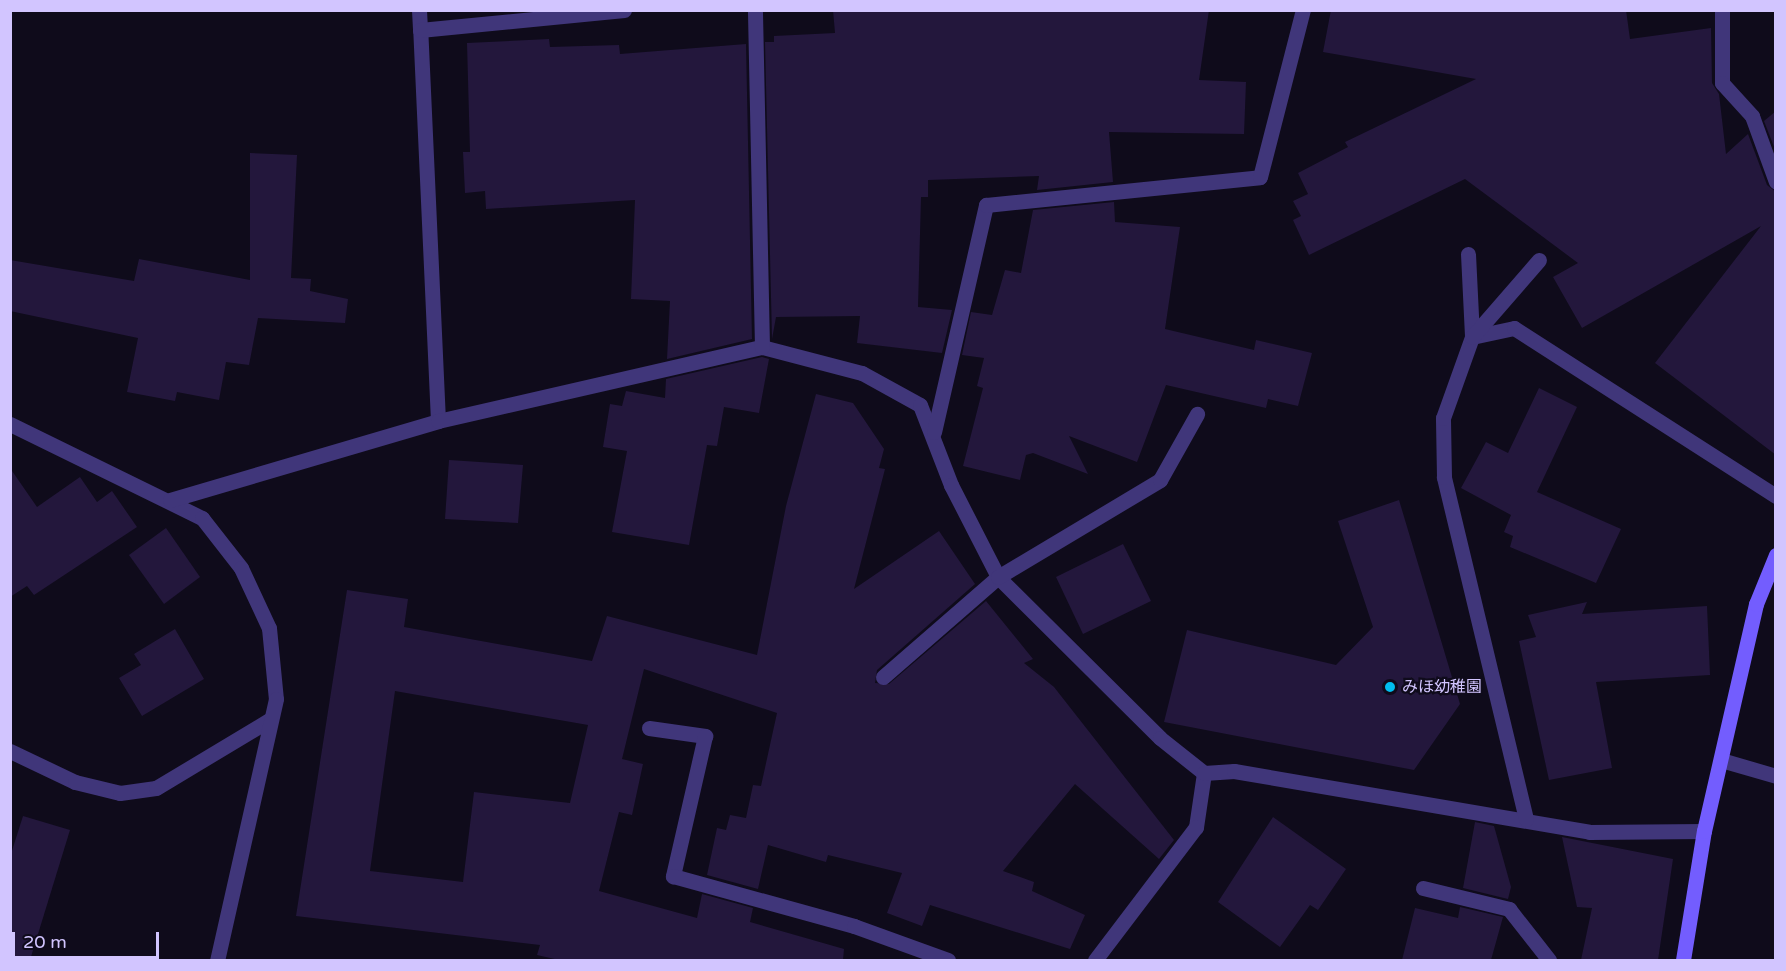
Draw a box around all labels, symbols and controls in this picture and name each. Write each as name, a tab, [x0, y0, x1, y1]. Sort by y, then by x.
place label: みほ幼稚園	[1402, 677, 1482, 697]
marker: みほ幼稚園	[1383, 680, 1397, 694]
scale bar	[15, 920, 162, 958]
text: 20 m	[23, 931, 67, 953]

